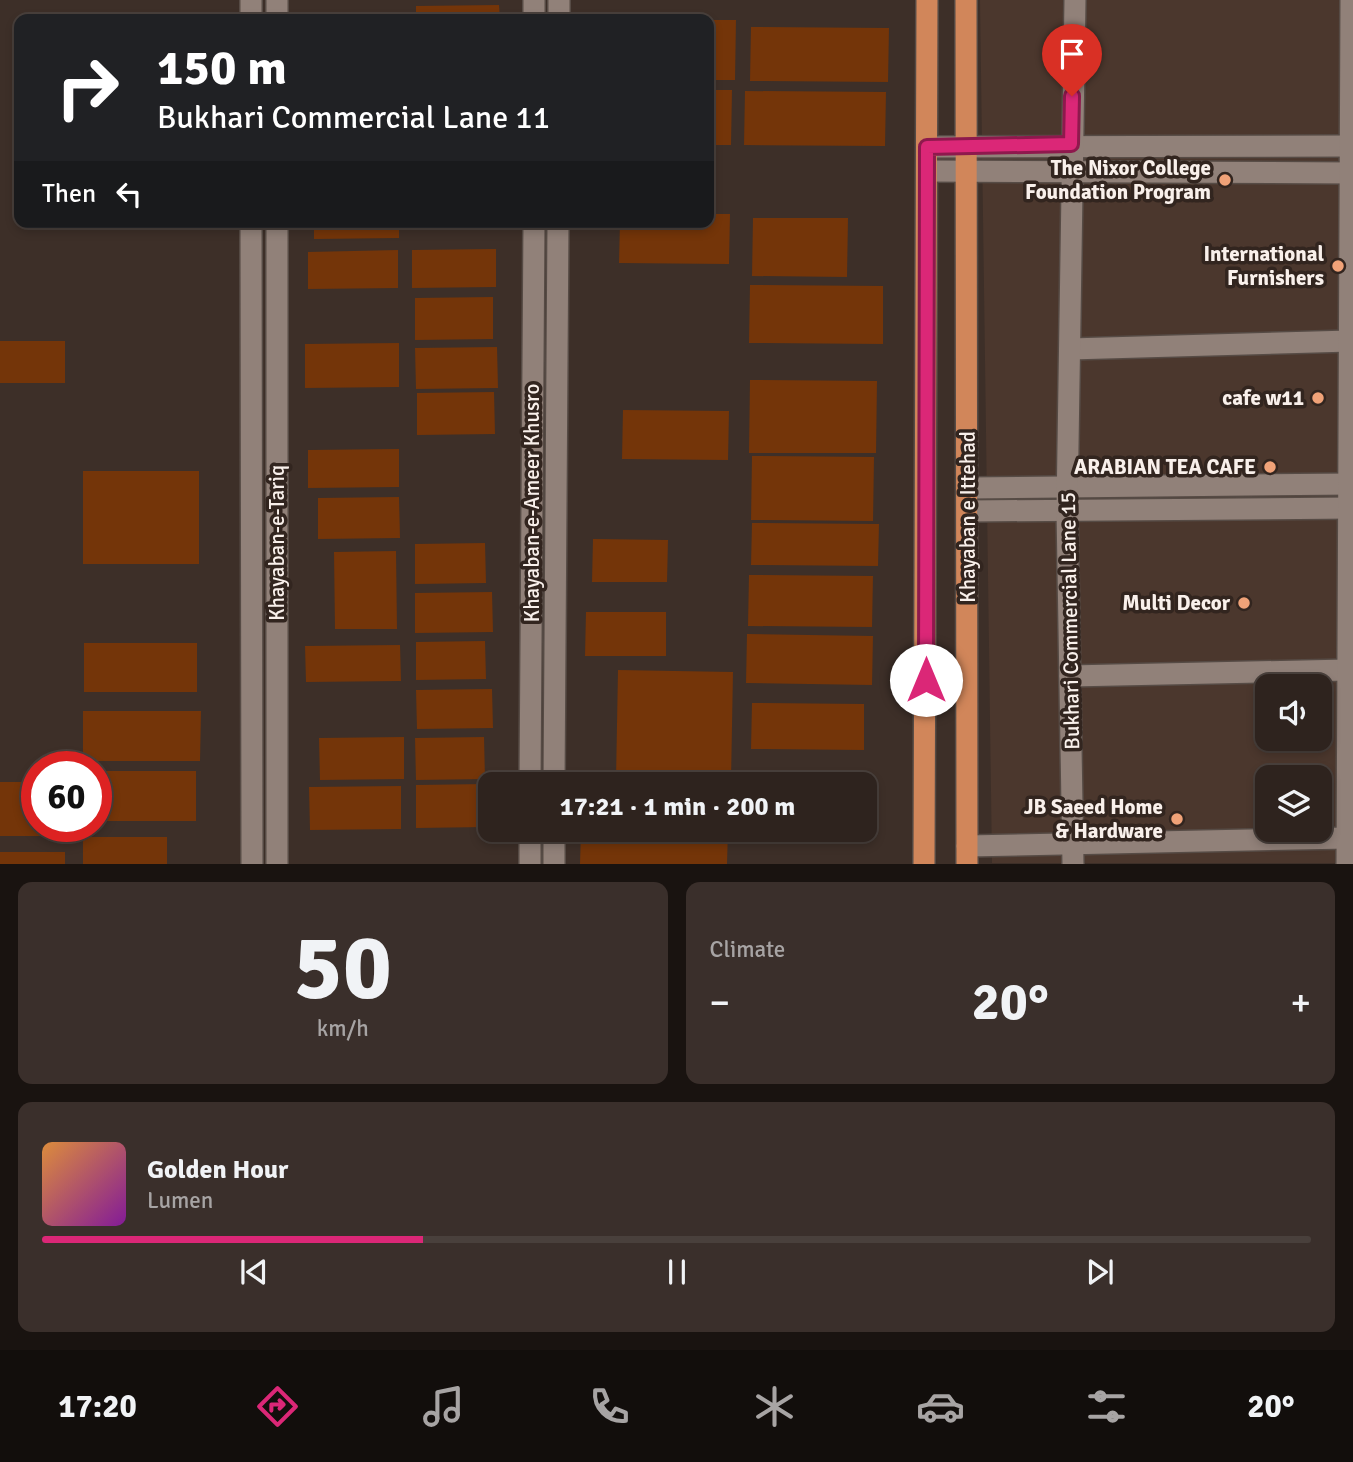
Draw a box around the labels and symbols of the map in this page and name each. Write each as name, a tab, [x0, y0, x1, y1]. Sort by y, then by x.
pin	[1042, 24, 1102, 96]
place label: The Nixor College Foundation Program	[1025, 155, 1211, 205]
marker: The Nixor College Foundation Program	[1217, 172, 1233, 188]
place label: International Furnishers	[1203, 241, 1324, 291]
marker: International Furnishers	[1330, 258, 1346, 274]
street label: Khayaban-e-Ameer Khusro	[519, 384, 545, 622]
place label: cafe w11	[1222, 385, 1304, 411]
marker: cafe w11	[1310, 390, 1326, 406]
street label: Khayaban e Ittehad	[955, 431, 981, 603]
place label: ARABIAN TEA CAFE	[1074, 454, 1256, 480]
marker: ARABIAN TEA CAFE	[1262, 459, 1278, 475]
street label: Khayaban-e-Tariq	[264, 465, 290, 621]
street label: Bukhari Commercial Lane 15	[1055, 492, 1085, 750]
place label: Multi Decor	[1122, 590, 1231, 616]
marker: Multi Decor	[1236, 595, 1252, 611]
position arrow	[889, 643, 963, 717]
speed limit sign: 60	[21, 751, 112, 842]
place label: JB Saeed Home & Hardware	[1024, 794, 1163, 844]
marker: JB Saeed Home & Hardware	[1169, 811, 1185, 827]

